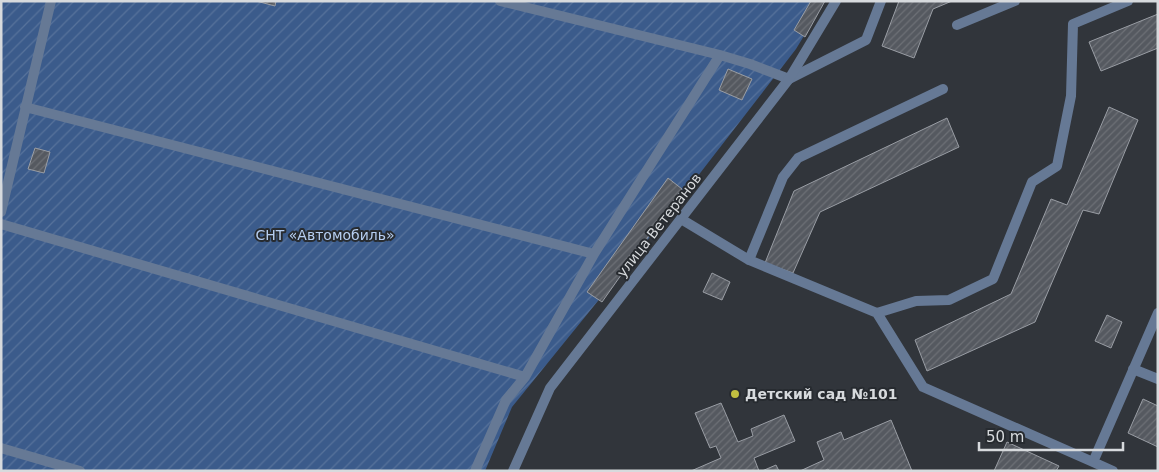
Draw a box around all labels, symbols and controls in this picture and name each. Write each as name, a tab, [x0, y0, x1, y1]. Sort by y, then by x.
street label: улица Ветеранов	[614, 170, 704, 280]
park label: СНТ «Автомобиль»	[255, 227, 395, 243]
place label: Детский сад №101	[745, 386, 897, 402]
marker: Детский сад №101	[729, 388, 741, 400]
scale bar	[979, 420, 1123, 452]
text: 50 m	[986, 428, 1024, 446]

